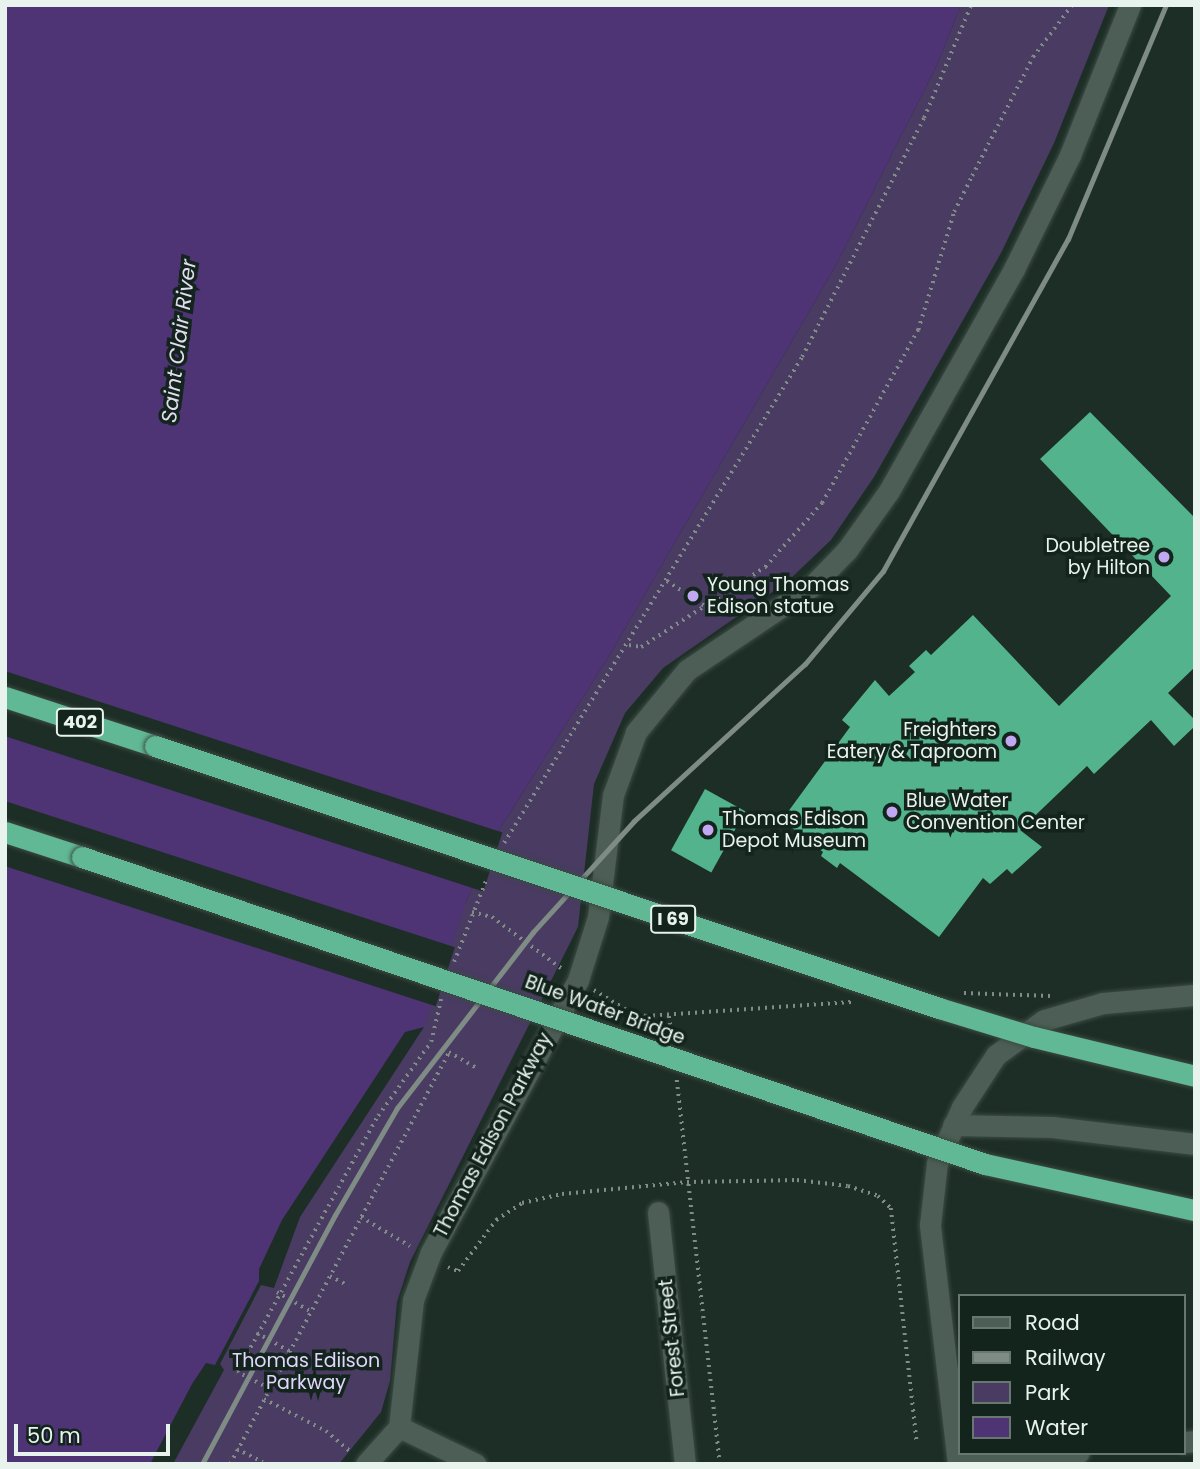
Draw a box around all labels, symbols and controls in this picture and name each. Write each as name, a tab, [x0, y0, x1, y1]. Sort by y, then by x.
water label: Saint Clair River	[156, 258, 202, 424]
place label: Doubletree by Hilton	[1045, 535, 1150, 579]
marker: Doubletree by Hilton	[1156, 549, 1172, 565]
place label: Young Thomas Edison statue	[707, 574, 849, 618]
marker: Young Thomas Edison statue	[685, 588, 701, 604]
road number: 402	[56, 708, 104, 736]
place label: Freighters Eatery & Taproom	[827, 719, 997, 763]
marker: Freighters Eatery & Taproom	[1003, 733, 1019, 749]
place label: Blue Water Convention Center	[906, 790, 1085, 834]
marker: Blue Water Convention Center	[884, 804, 900, 820]
place label: Thomas Edison Depot Museum	[722, 808, 866, 852]
marker: Thomas Edison Depot Museum	[700, 822, 716, 838]
road number: I 69	[648, 904, 698, 934]
street label: Blue Water Bridge	[522, 970, 688, 1050]
street label: Thomas Edison Parkway	[429, 1029, 557, 1241]
street label: Forest Street	[654, 1278, 690, 1398]
legend	[958, 1294, 1186, 1455]
text: Road	[1025, 1308, 1080, 1337]
text: Railway	[1025, 1343, 1106, 1372]
park label: Thomas Ediison Parkway	[232, 1350, 380, 1394]
text: Park	[1025, 1378, 1070, 1407]
scale bar	[18, 1410, 173, 1454]
text: Water	[1025, 1413, 1088, 1442]
text: 50 m	[27, 1421, 81, 1450]

